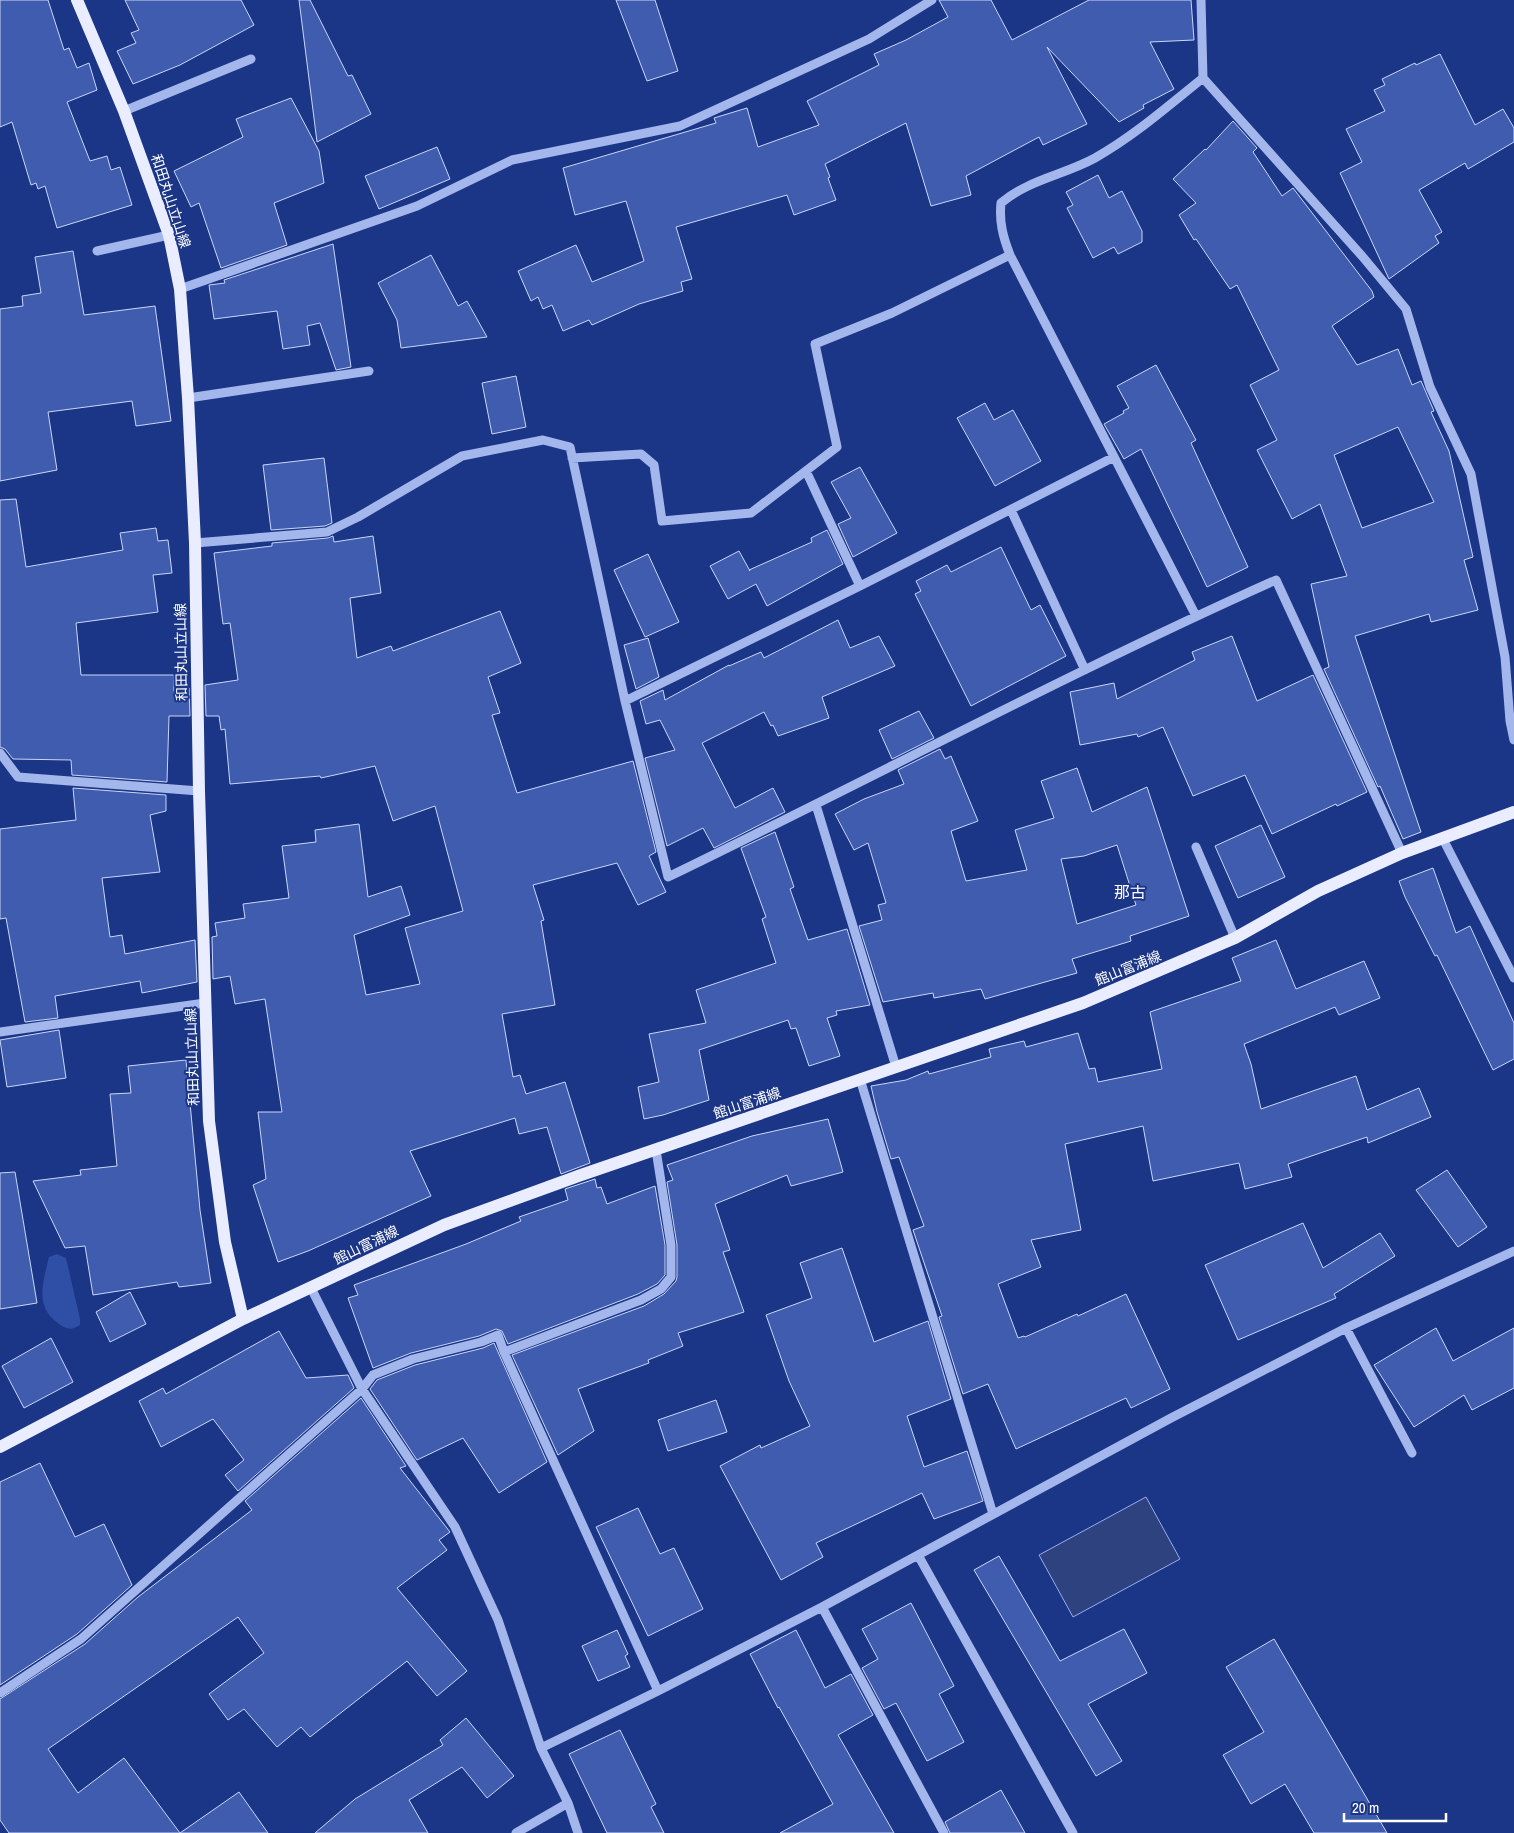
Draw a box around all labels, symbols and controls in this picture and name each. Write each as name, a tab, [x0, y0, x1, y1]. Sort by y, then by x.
street label: 和田丸山立山線	[147, 152, 195, 250]
street label: 和田丸山立山線	[171, 603, 191, 701]
district label: 那古	[1114, 881, 1146, 903]
street label: 館山富浦線	[1092, 947, 1164, 989]
street label: 和田丸山立山線	[181, 1008, 203, 1106]
street label: 館山富浦線	[711, 1083, 783, 1123]
street label: 館山富浦線	[331, 1222, 401, 1268]
scale bar	[1344, 1790, 1446, 1822]
text: 20 m	[1352, 1797, 1379, 1818]

